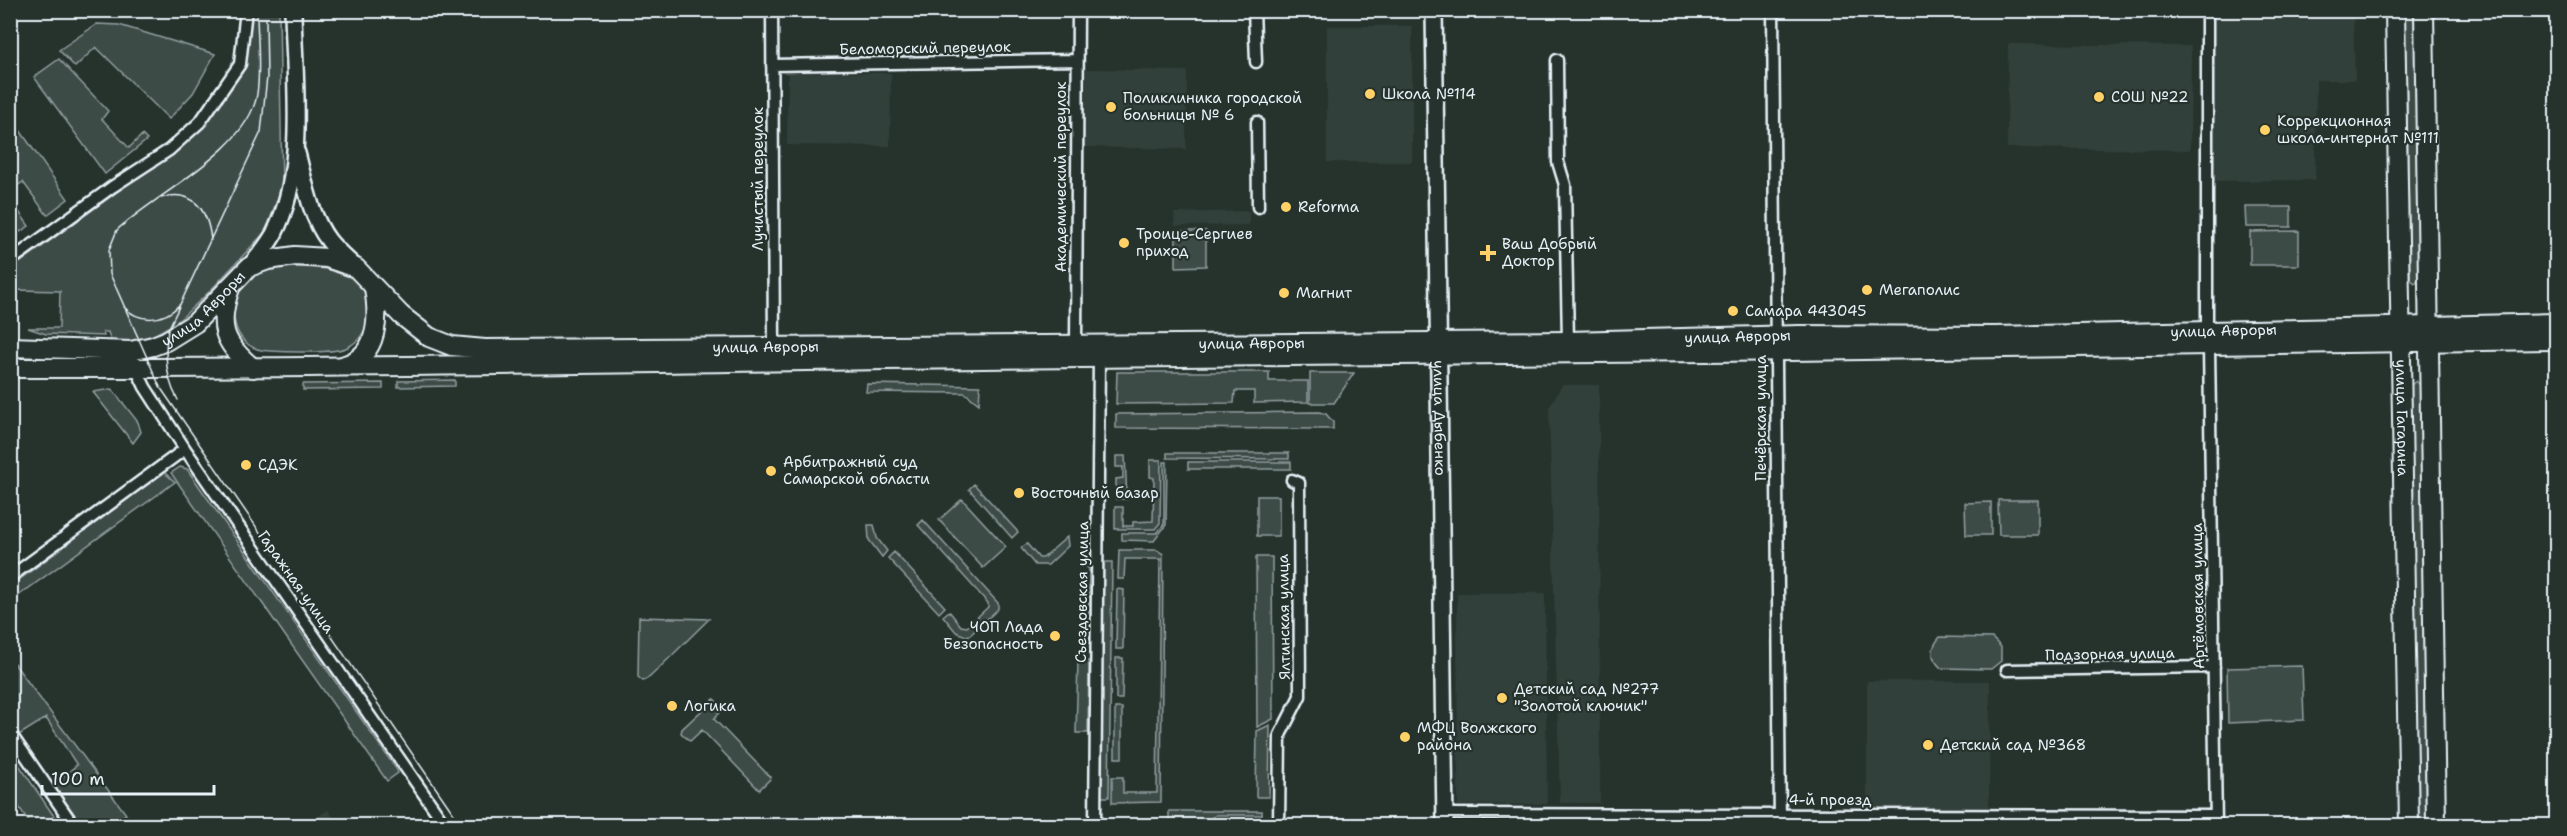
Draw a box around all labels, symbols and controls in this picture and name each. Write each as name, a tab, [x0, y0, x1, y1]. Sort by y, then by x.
street label: Беломорский переулок	[839, 37, 1011, 59]
street label: Академический переулок	[1051, 82, 1071, 272]
place label: Школа №114	[1382, 84, 1476, 104]
marker: Школа №114	[1363, 87, 1377, 101]
place label: СОШ №22	[2111, 87, 2189, 107]
place label: Поликлиника городской больницы № 6	[1123, 88, 1302, 125]
marker: СОШ №22	[2092, 90, 2106, 104]
marker: Поликлиника городской больницы № 6	[1104, 100, 1118, 114]
street label: Лучистый переулок	[748, 107, 768, 251]
place label: Коррекционная школа-интернат №111	[2277, 111, 2439, 148]
marker: Коррекционная школа-интернат №111	[2258, 123, 2272, 137]
place label: Reforma	[1298, 197, 1360, 217]
marker: Reforma	[1279, 200, 1293, 214]
place label: Троице-Сергиев приход	[1136, 224, 1253, 261]
place label: Ваш Добрый Доктор	[1502, 234, 1597, 271]
marker: Троице-Сергиев приход	[1117, 236, 1131, 250]
marker: Ваш Добрый Доктор	[1479, 244, 1497, 262]
street label: улица Авроры	[157, 267, 250, 351]
place label: Мегаполис	[1879, 280, 1960, 300]
place label: Магнит	[1296, 283, 1352, 303]
marker: Мегаполис	[1860, 283, 1874, 297]
marker: Магнит	[1277, 286, 1291, 300]
place label: Самара 443045	[1745, 301, 1866, 321]
marker: Самара 443045	[1726, 304, 1740, 318]
street label: улица Авроры	[2170, 319, 2277, 342]
street label: улица Авроры	[1684, 325, 1791, 348]
street label: улица Авроры	[1198, 333, 1305, 354]
street label: улица Авроры	[712, 337, 819, 357]
street label: Печёрская улица	[1751, 354, 1771, 481]
street label: улица Гагарина	[2391, 359, 2413, 477]
street label: улица Дыбенко	[1429, 360, 1450, 476]
place label: Арбитражный суд Самарской области	[783, 452, 930, 489]
place label: СДЭК	[258, 455, 298, 475]
marker: СДЭК	[239, 458, 253, 472]
marker: Арбитражный суд Самарской области	[764, 464, 778, 478]
place label: Восточный базар	[1031, 483, 1159, 503]
marker: Восточный базар	[1012, 486, 1026, 500]
street label: Съездовская улица	[1071, 520, 1093, 663]
street label: Артёмовская улица	[2187, 522, 2209, 669]
street label: Гаражная улица	[253, 527, 339, 638]
street label: Ялтинская улица	[1273, 553, 1295, 680]
place label: ЧОП Лада Безопасность	[943, 617, 1044, 654]
marker: ЧОП Лада Безопасность	[1048, 629, 1062, 643]
street label: Подзорная улица	[2045, 643, 2176, 665]
place label: Детский сад №277 "Золотой ключик"	[1514, 679, 1659, 716]
marker: Детский сад №277 "Золотой ключик"	[1495, 691, 1509, 705]
place label: Логика	[684, 696, 737, 716]
marker: Логика	[665, 699, 679, 713]
place label: МФЦ Волжского района	[1417, 718, 1537, 755]
marker: МФЦ Волжского района	[1398, 730, 1412, 744]
place label: Детский сад №368	[1940, 735, 2086, 755]
marker: Детский сад №368	[1921, 738, 1935, 752]
scale bar	[42, 758, 214, 796]
text: 100 m	[51, 767, 105, 791]
street label: 4-й проезд	[1789, 790, 1872, 810]

